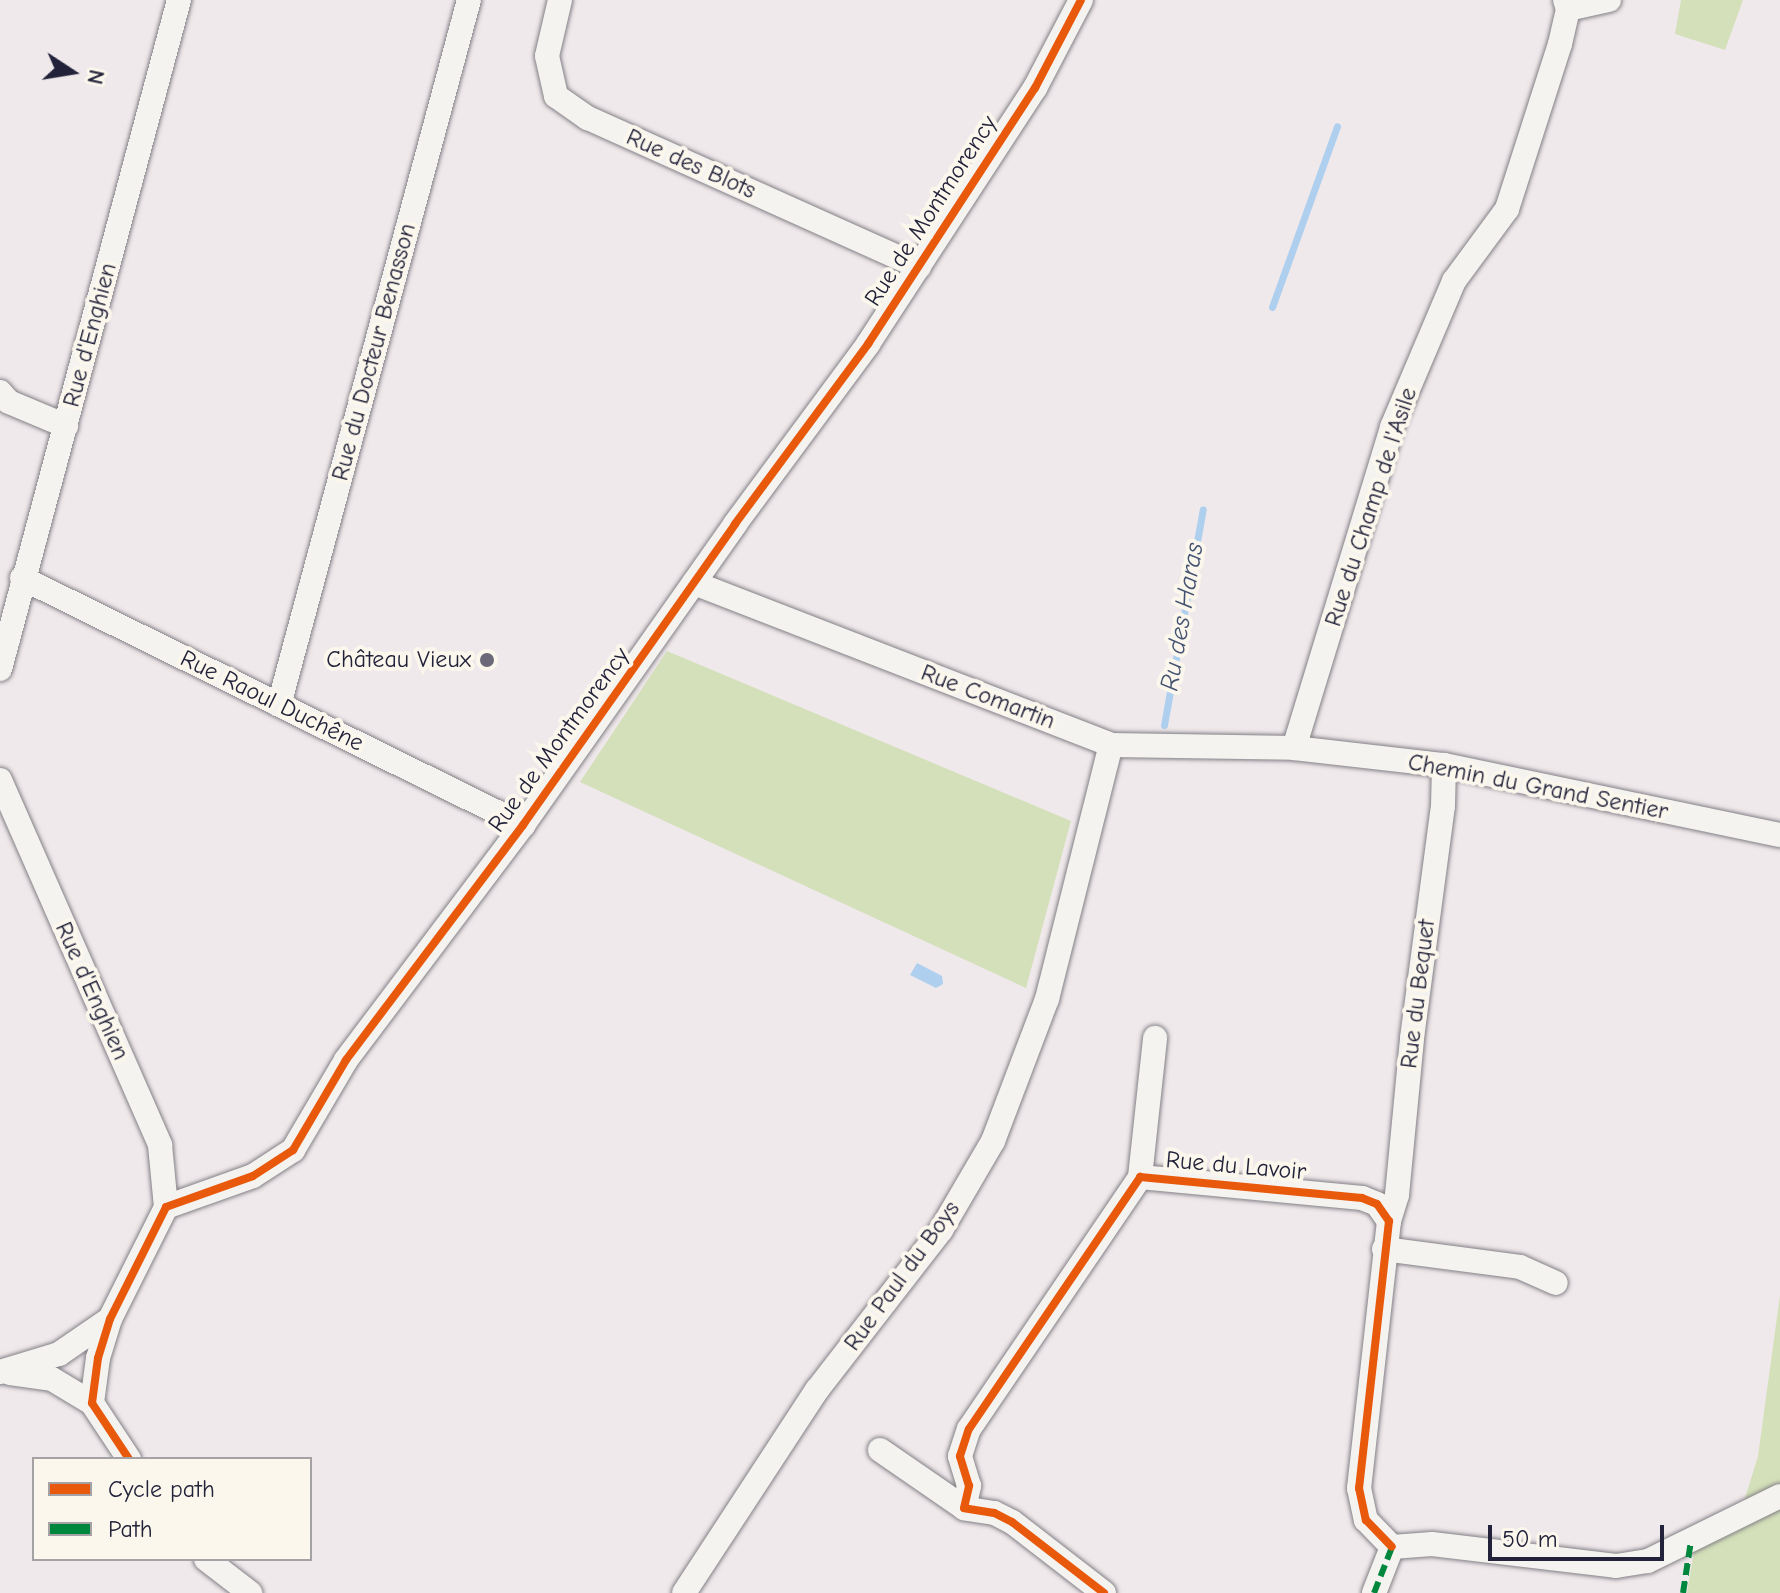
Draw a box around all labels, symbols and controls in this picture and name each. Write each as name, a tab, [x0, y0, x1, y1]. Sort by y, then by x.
north arrow	[32, 32, 112, 112]
text: N	[81, 67, 110, 87]
street label: Rue de Montmorency	[859, 110, 1003, 312]
street label: Rue des Blots	[622, 123, 760, 205]
street label: Rue du Docteur Benasson	[326, 220, 422, 484]
street label: Rue d'Enghien	[57, 260, 123, 410]
street label: Rue du Champ de l'Asile	[1319, 384, 1423, 630]
water label: Ru des Haras	[1155, 540, 1211, 694]
street label: Rue de Montmorency	[482, 642, 636, 838]
street label: Rue Raoul Duchêne	[176, 644, 368, 758]
place label: Château Vieux	[326, 646, 471, 674]
marker: Château Vieux	[478, 651, 496, 669]
street label: Rue Comartin	[917, 658, 1059, 736]
street label: Chemin du Grand Sentier	[1406, 748, 1670, 826]
street label: Rue d'Enghien	[49, 917, 135, 1065]
street label: Rue du Bequet	[1395, 918, 1441, 1070]
street label: Rue du Lavoir	[1165, 1146, 1307, 1186]
street label: Rue Paul du Boys	[838, 1195, 966, 1357]
legend	[32, 1457, 312, 1561]
text: Cycle path	[108, 1475, 215, 1503]
scale bar	[1492, 1509, 1668, 1559]
text: Path	[108, 1515, 153, 1543]
text: 50 m	[1502, 1525, 1558, 1553]

